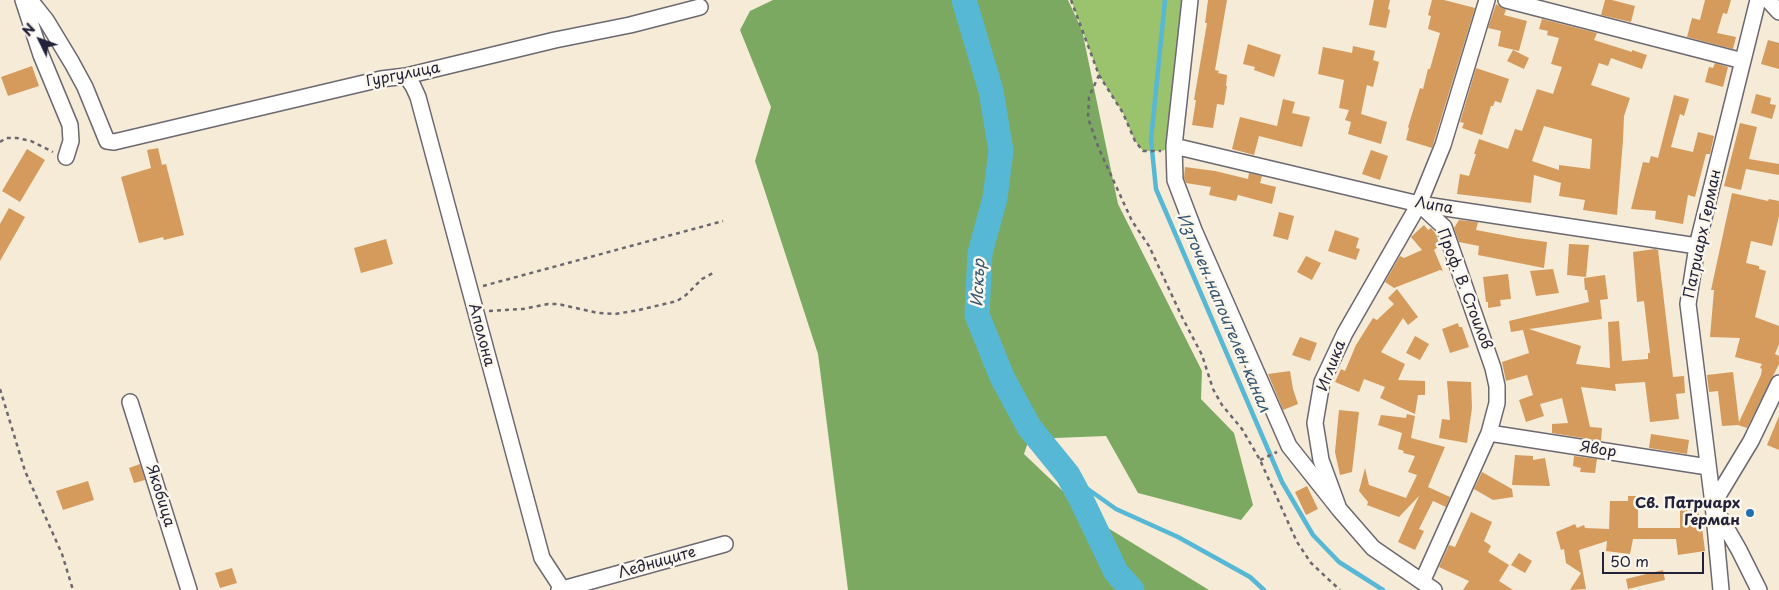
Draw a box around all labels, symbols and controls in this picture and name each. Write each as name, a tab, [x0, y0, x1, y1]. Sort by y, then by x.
north arrow	[15, 15, 65, 65]
text: N	[17, 18, 40, 41]
street label: Гургулица	[364, 59, 442, 91]
street label: Патриарх Герман	[1681, 168, 1725, 300]
street label: Липа	[1413, 194, 1455, 218]
water label: Източен напоителен канал	[1172, 211, 1274, 415]
street label: Проф. В. Стоилов	[1433, 226, 1495, 352]
water label: Искър	[968, 259, 990, 307]
street label: Аполона	[464, 301, 498, 369]
street label: Иглика	[1314, 338, 1350, 394]
street label: Явор	[1578, 438, 1618, 462]
street label: Якобица	[142, 463, 178, 529]
place label: Св. Патриарх Герман	[1635, 495, 1740, 530]
marker: Св. Патриарх Герман	[1744, 507, 1756, 519]
scale bar	[1604, 542, 1706, 574]
street label: Ледниците	[616, 543, 698, 583]
text: 50 m	[1610, 549, 1649, 572]

